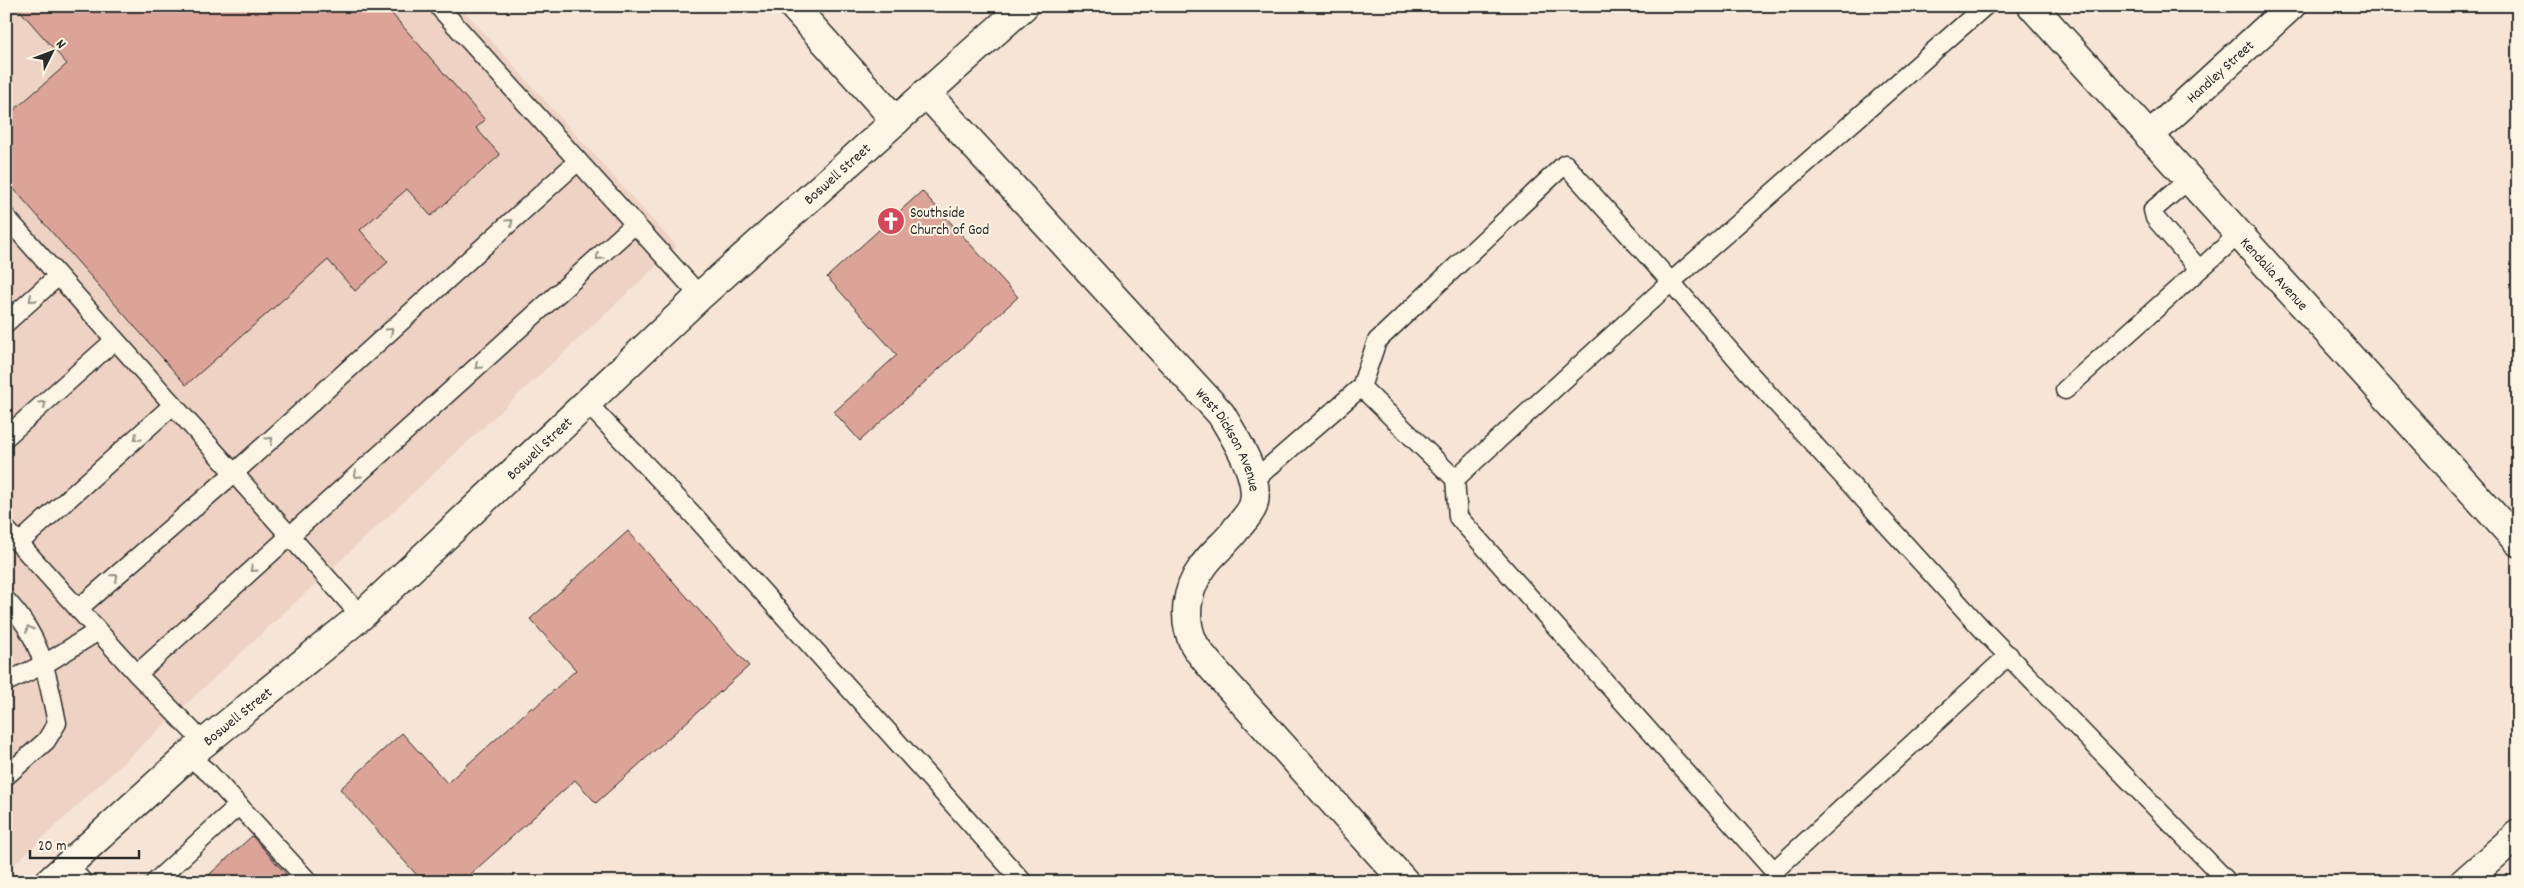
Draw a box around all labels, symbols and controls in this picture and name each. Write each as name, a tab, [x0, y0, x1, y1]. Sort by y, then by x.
north arrow	[28, 28, 78, 78]
text: N	[50, 35, 70, 54]
street label: Handley Street	[2182, 36, 2260, 109]
street label: Boswell Street	[800, 139, 877, 211]
place label: Southside Church of God	[910, 203, 989, 242]
church icon: Southside Church of God	[876, 206, 906, 236]
one-way arrow	[505, 219, 514, 228]
street label: Kendalia Avenue	[2234, 233, 2312, 317]
one-way arrow	[595, 251, 604, 260]
one-way arrow	[29, 293, 38, 302]
one-way arrow	[384, 328, 393, 337]
one-way arrow	[474, 360, 483, 369]
street label: West Dickson Avenue	[1189, 384, 1264, 493]
one-way arrow	[37, 401, 46, 410]
street label: Boswell Street	[502, 412, 579, 486]
one-way arrow	[134, 432, 143, 441]
one-way arrow	[264, 437, 273, 446]
one-way arrow	[354, 469, 363, 478]
one-way arrow	[250, 563, 259, 572]
one-way arrow	[109, 573, 118, 582]
one-way arrow	[25, 625, 35, 634]
street label: Boswell Street	[199, 683, 278, 753]
scale bar	[30, 828, 139, 860]
text: 20 m	[38, 836, 66, 858]

